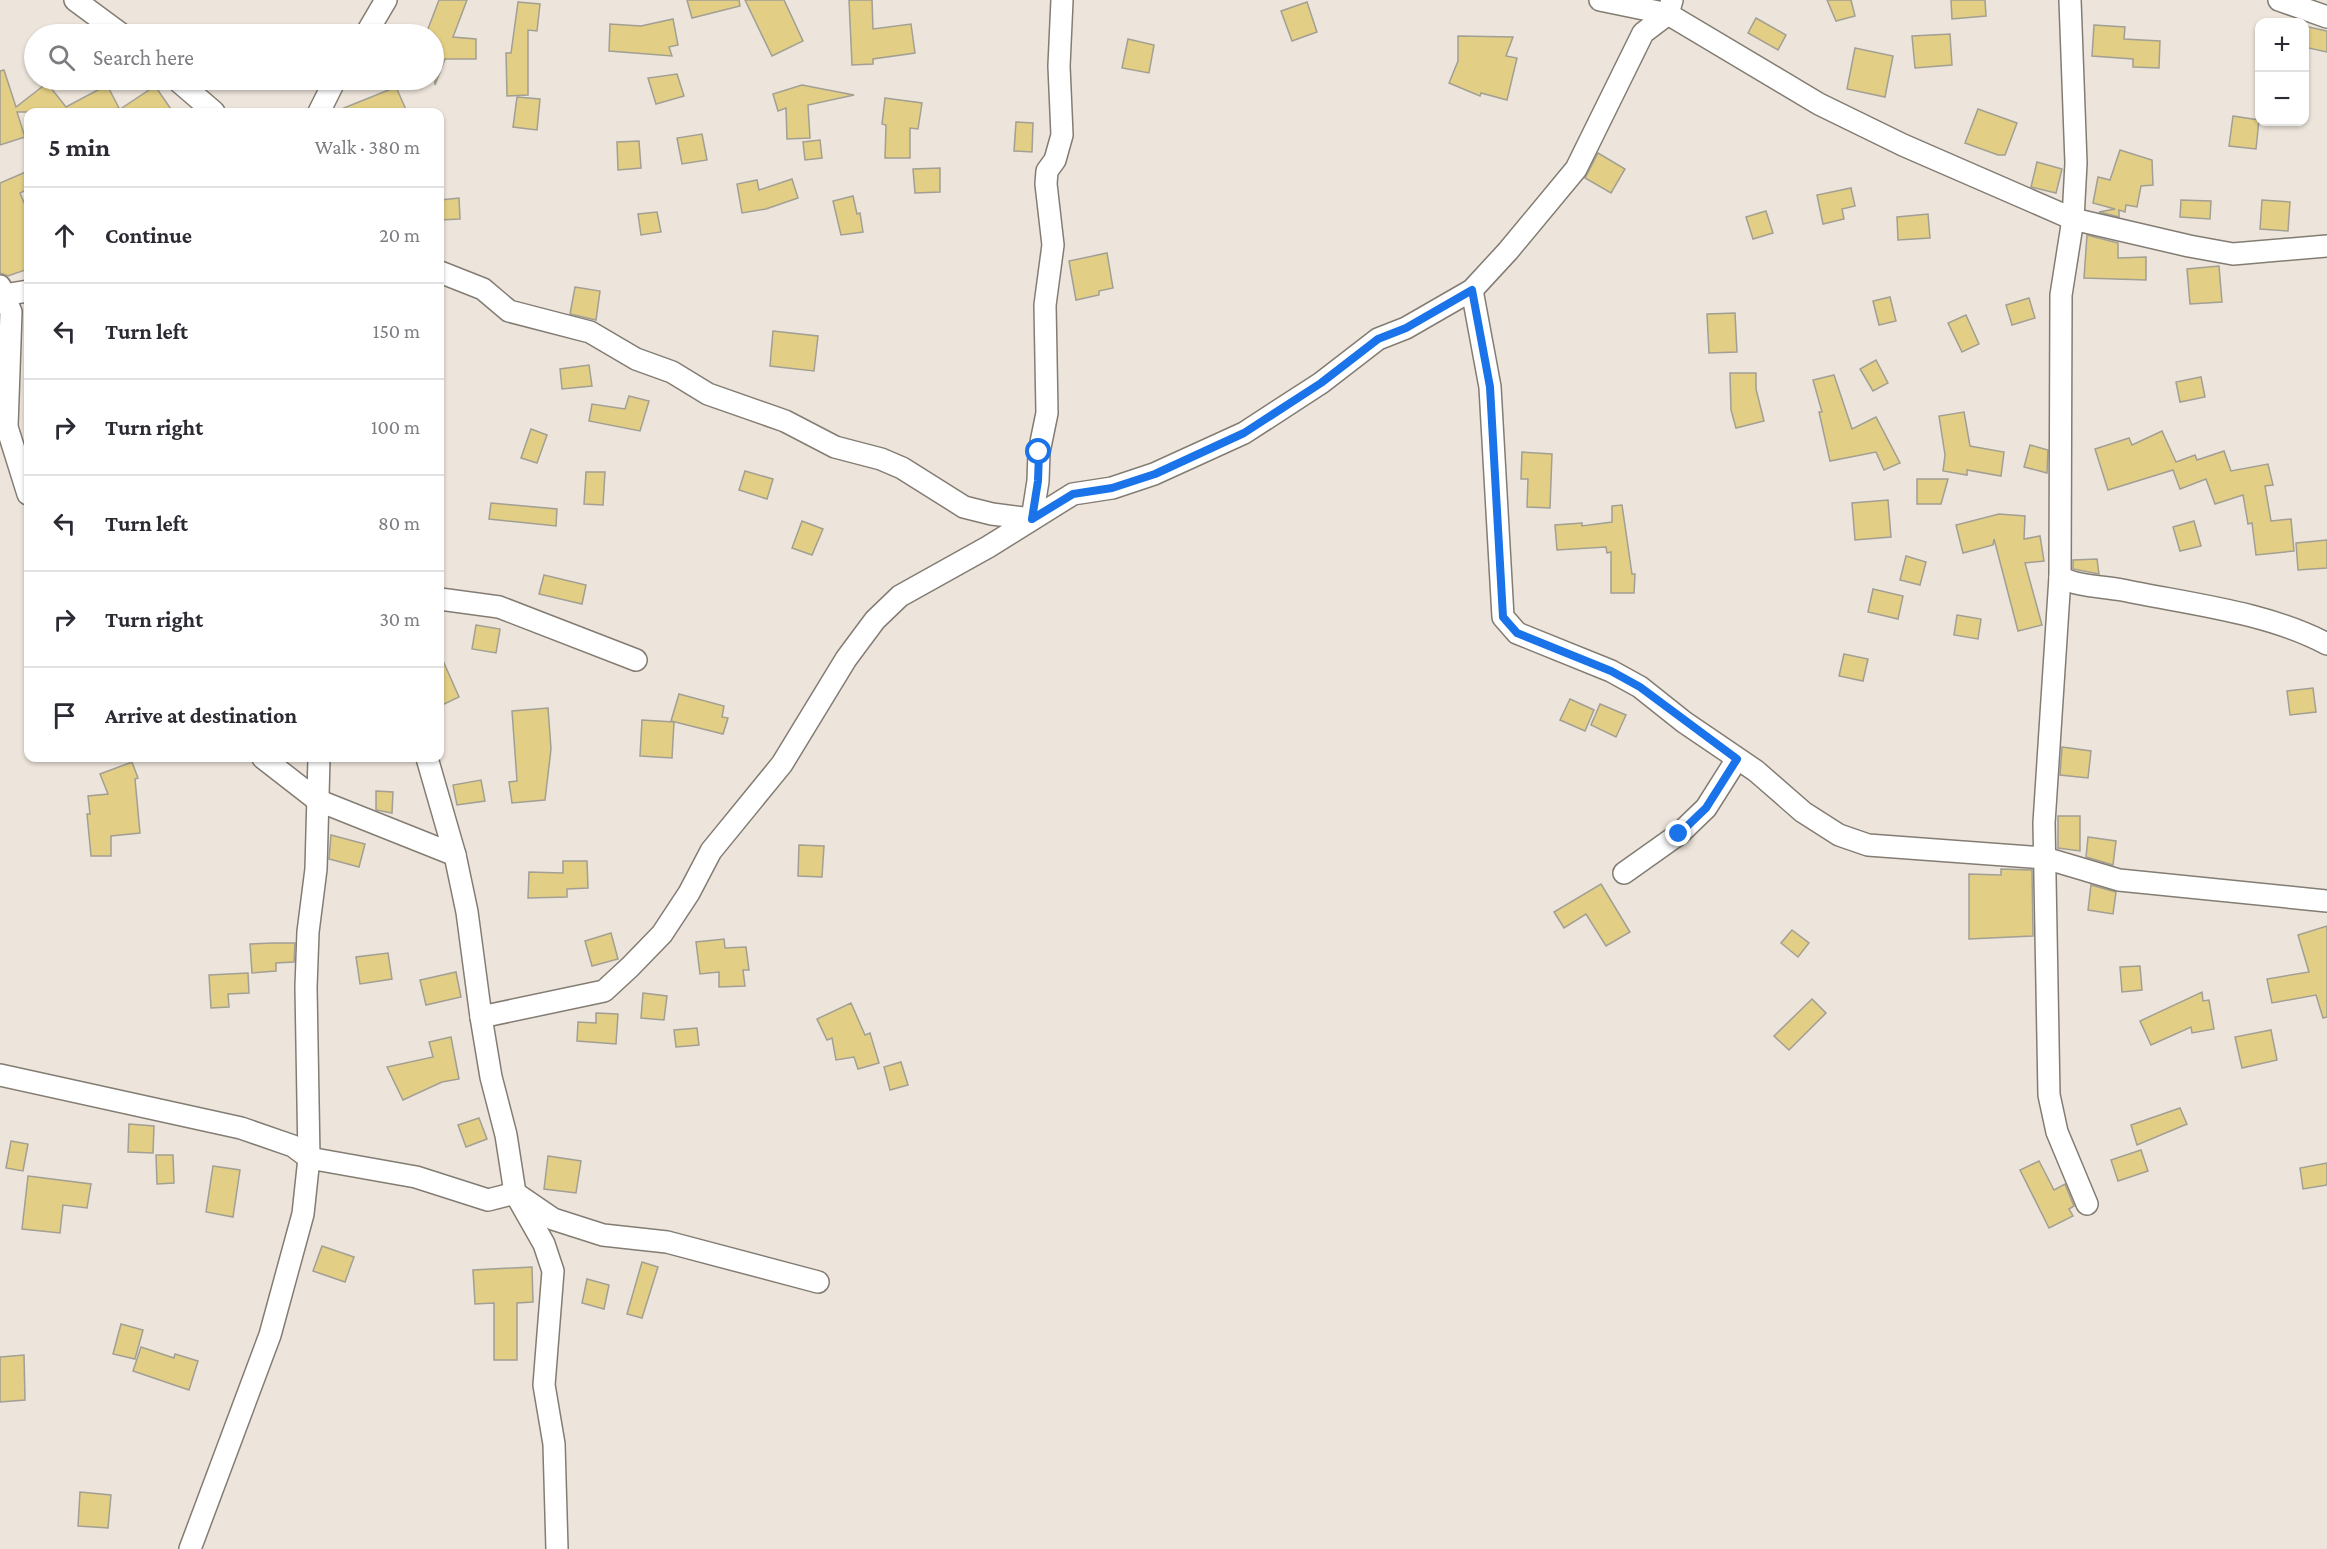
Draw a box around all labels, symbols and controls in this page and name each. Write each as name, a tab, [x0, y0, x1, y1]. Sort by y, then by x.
map controls	[2255, 18, 2309, 126]
button: +	[2255, 18, 2309, 72]
search box	[24, 24, 444, 90]
icon: search	[45, 41, 78, 74]
text: Search here	[93, 45, 194, 70]
button: −	[2255, 72, 2309, 126]
text: 5 min	[48, 133, 110, 162]
text: Walk · 380 m	[315, 136, 420, 158]
icon: ahead	[48, 219, 81, 252]
text: Continue	[105, 223, 192, 248]
text: 20 m	[379, 224, 420, 246]
icon: left	[48, 315, 81, 348]
text: Turn left	[105, 319, 188, 344]
text: 150 m	[373, 320, 420, 342]
icon: right	[48, 411, 81, 444]
text: Turn right	[105, 415, 203, 440]
text: 100 m	[371, 416, 420, 438]
route start	[1025, 438, 1051, 464]
icon: left	[48, 507, 81, 540]
text: Turn left	[105, 511, 188, 536]
text: 80 m	[378, 512, 420, 534]
icon: right	[48, 603, 81, 636]
text: Turn right	[105, 607, 203, 632]
text: 30 m	[379, 608, 420, 630]
icon: arrive	[48, 699, 81, 732]
text: Arrive at destination	[105, 703, 297, 728]
route end	[1665, 820, 1691, 846]

